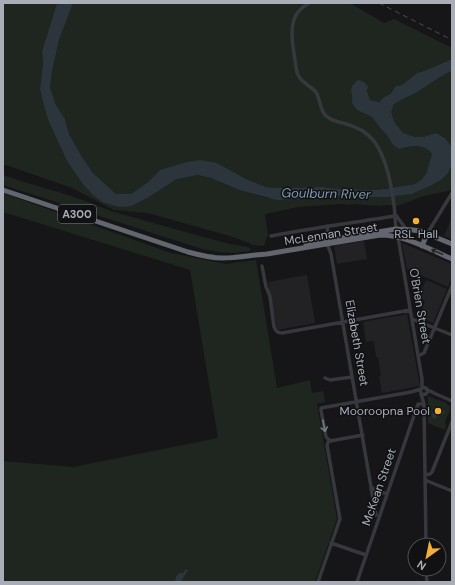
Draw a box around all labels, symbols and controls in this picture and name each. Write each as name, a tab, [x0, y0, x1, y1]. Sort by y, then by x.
water label: Goulburn River	[281, 184, 372, 203]
road number: A300	[58, 205, 96, 223]
marker: RSL Hall	[411, 216, 421, 226]
street label: McLennan Street	[283, 219, 379, 249]
place label: RSL Hall	[394, 226, 438, 242]
one-way arrow	[432, 248, 444, 256]
street label: O'Brien Street	[405, 267, 435, 345]
street label: Elizabeth Street	[342, 299, 373, 388]
place label: Mooroopna Pool	[340, 403, 430, 419]
marker: Mooroopna Pool	[433, 406, 443, 416]
one-way arrow	[320, 419, 328, 432]
street label: McKean Street	[358, 446, 400, 528]
north arrow	[407, 537, 447, 577]
text: N	[414, 557, 429, 573]

